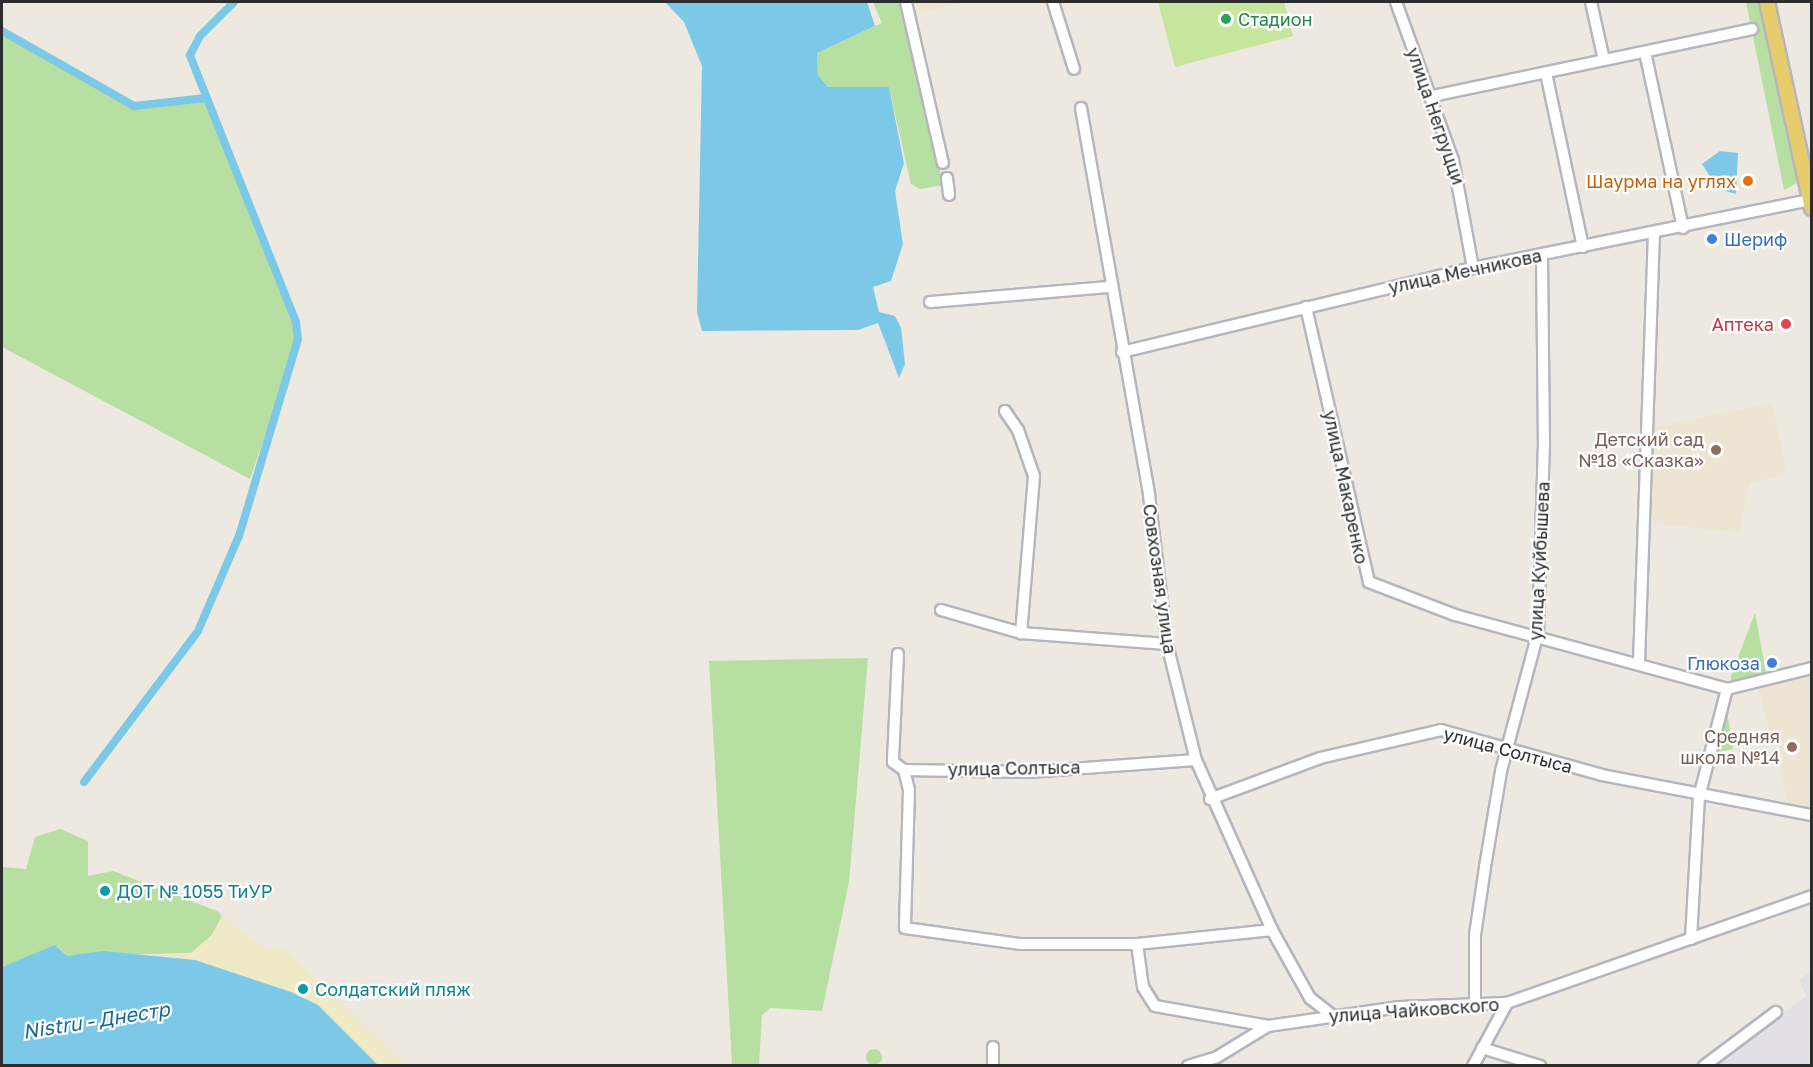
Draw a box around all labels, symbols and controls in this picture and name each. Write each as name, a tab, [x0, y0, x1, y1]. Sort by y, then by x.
place label: Стадион	[1238, 8, 1313, 30]
marker: Стадион	[1219, 12, 1233, 26]
street label: улица Негруцци	[1402, 45, 1470, 187]
place label: Шаурма на углях	[1586, 170, 1736, 192]
marker: Шаурма на углях	[1741, 174, 1755, 188]
place label: Шериф	[1724, 228, 1787, 250]
marker: Шериф	[1705, 232, 1719, 246]
street label: улица Мечникова	[1386, 244, 1544, 298]
place label: Аптека	[1712, 313, 1774, 335]
marker: Аптека	[1779, 317, 1793, 331]
street label: улица Макаренко	[1319, 408, 1373, 566]
place label: Детский сад №18 «Сказка»	[1578, 429, 1704, 472]
marker: Детский сад №18 «Сказка»	[1709, 443, 1723, 457]
street label: улица Куйбышева	[1524, 481, 1554, 641]
street label: Совхозная улица	[1139, 502, 1181, 656]
place label: Глюкоза	[1687, 652, 1760, 674]
marker: Глюкоза	[1765, 656, 1779, 670]
street label: улица Солтыса	[1441, 722, 1575, 778]
place label: Средняя школа №14	[1680, 726, 1780, 768]
marker: Средняя школа №14	[1785, 740, 1799, 754]
street label: улица Солтыса	[948, 756, 1080, 780]
place label: ДОТ № 1055 ТиУР	[117, 880, 272, 902]
marker: ДОТ № 1055 ТиУР	[98, 884, 112, 898]
place label: Солдатский пляж	[315, 978, 471, 1000]
marker: Солдатский пляж	[296, 982, 310, 996]
street label: улица Чайковского	[1328, 993, 1500, 1027]
water label: Nistru - Днестр	[21, 997, 171, 1043]

